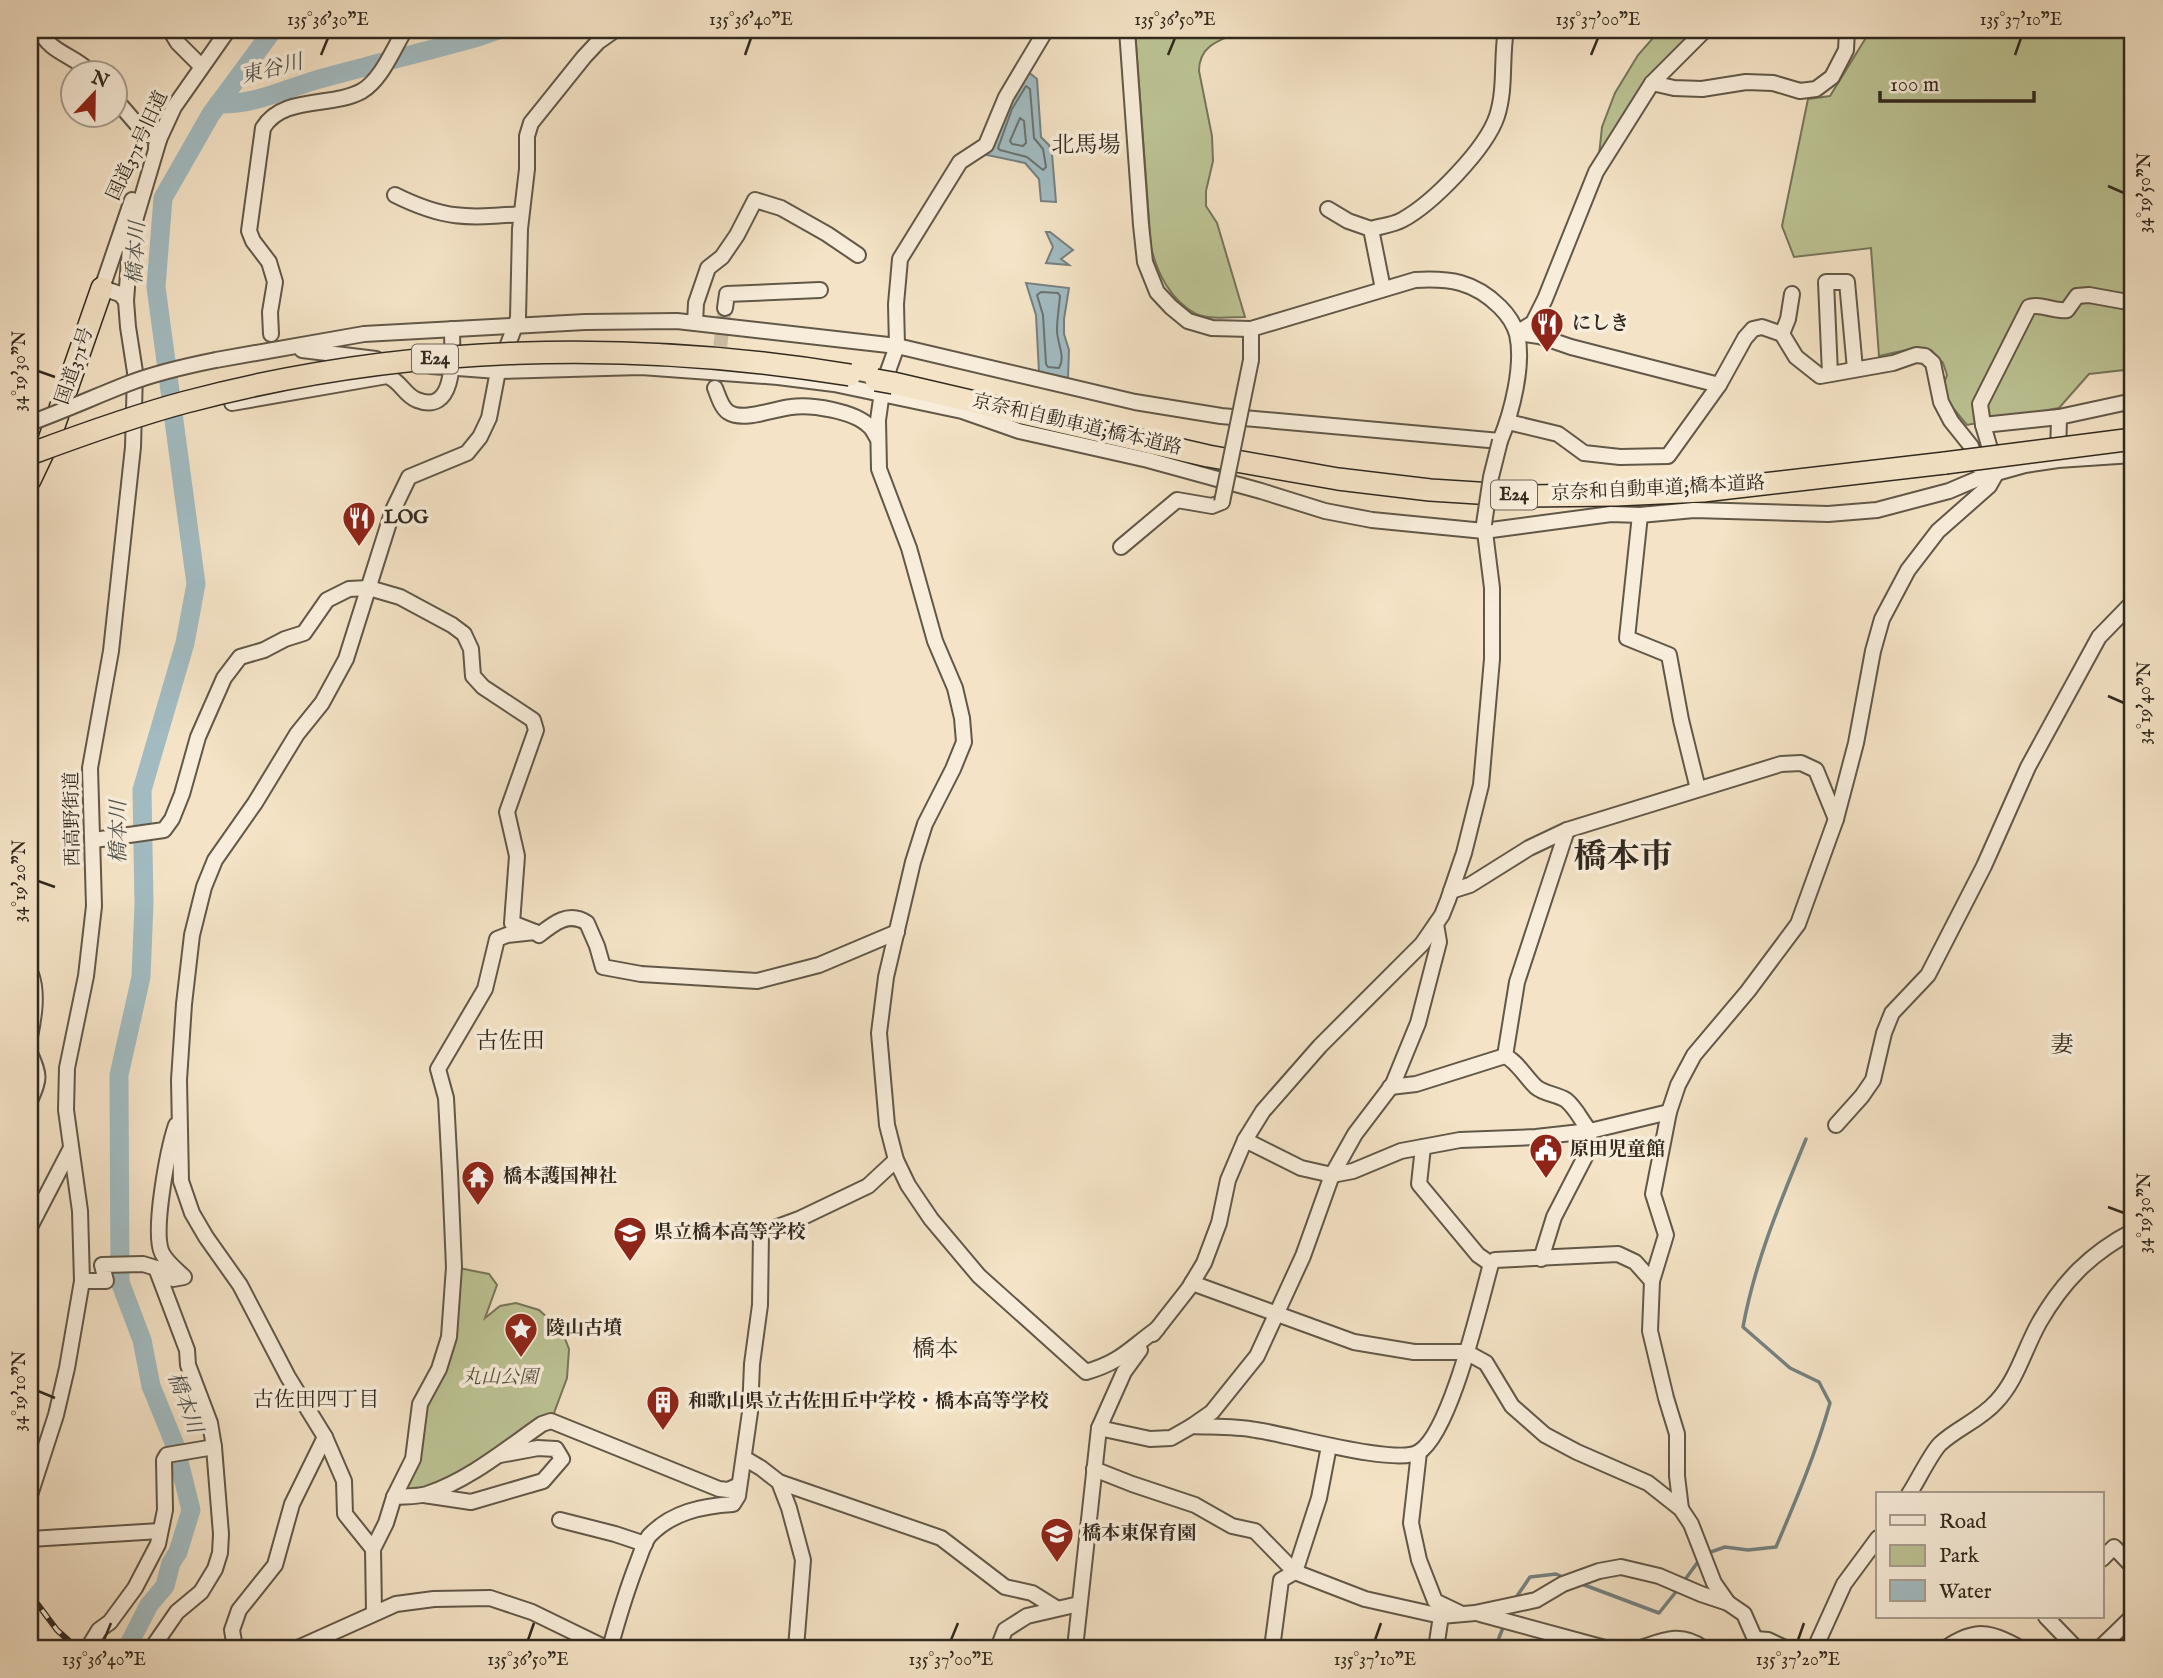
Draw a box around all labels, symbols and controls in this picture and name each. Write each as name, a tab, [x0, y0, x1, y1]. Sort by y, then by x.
text: 135°36'30"E	[287, 9, 369, 32]
text: 135°36'40"E	[709, 9, 793, 32]
text: 135°36'50"E	[1134, 9, 1216, 32]
text: 135°37'00"E	[1556, 9, 1640, 32]
text: 135°37'10"E	[1980, 9, 2062, 32]
water label: 東谷川	[238, 49, 308, 91]
north arrow	[60, 60, 130, 130]
scale bar	[1880, 60, 2034, 104]
text: N	[87, 66, 112, 95]
text: 100 m	[1890, 72, 1939, 99]
street label: 国道371号旧道	[102, 87, 174, 205]
district label: 北馬場	[1052, 131, 1121, 160]
text: 34°19'50"N	[2134, 152, 2157, 233]
water label: 橋本川	[122, 219, 152, 285]
restaurant icon: にしき	[1528, 305, 1566, 354]
place label: にしき	[1572, 312, 1629, 336]
street label: 国道371号	[51, 324, 99, 408]
text: 34°19'30"N	[9, 330, 32, 411]
road number: E24	[412, 344, 458, 374]
street label: 京奈和自動車道;橋本道路	[970, 389, 1184, 461]
street label: 京奈和自動車道;橋本道路	[1550, 471, 1766, 507]
road number: E24	[1491, 480, 1537, 509]
restaurant icon: LOG	[340, 499, 378, 548]
place label: LOG	[384, 506, 429, 530]
text: 34°19'40"N	[2134, 661, 2157, 744]
street label: 西高野街道	[60, 771, 86, 867]
water label: 橋本川	[106, 799, 133, 864]
district label: 橋本市	[1574, 837, 1673, 879]
text: 34°19'20"N	[9, 839, 32, 922]
district label: 古佐田	[476, 1027, 545, 1056]
district label: 妻	[2051, 1031, 2074, 1060]
public building icon: 原田児童館	[1527, 1131, 1565, 1180]
place label: 原田児童館	[1570, 1138, 1665, 1162]
temple icon: 橋本護国神社	[459, 1158, 497, 1207]
place label: 橋本護国神社	[503, 1165, 617, 1189]
text: 34°19'30"N	[2134, 1172, 2157, 1253]
school or university icon: 県立橋本高等学校	[611, 1214, 649, 1263]
place label: 県立橋本高等学校	[654, 1221, 806, 1245]
place icon: 陵山古墳	[502, 1310, 540, 1359]
place label: 陵山古墳	[546, 1317, 622, 1341]
district label: 橋本	[912, 1335, 958, 1364]
text: 34°19'10"N	[9, 1350, 32, 1431]
park label: 丸山公園	[462, 1366, 541, 1390]
water label: 橋本川	[161, 1369, 208, 1439]
building icon: 和歌山県立古佐田丘中学校・橋本高等学校	[644, 1383, 682, 1432]
district label: 古佐田四丁目	[253, 1387, 379, 1414]
place label: 和歌山県立古佐田丘中学校・橋本高等学校	[688, 1390, 1049, 1414]
legend	[1876, 1492, 2104, 1618]
text: Road	[1939, 1509, 1987, 1536]
school or university icon: 橋本東保育園	[1038, 1515, 1076, 1564]
place label: 橋本東保育園	[1082, 1522, 1196, 1546]
text: Park	[1939, 1543, 1980, 1570]
text: Water	[1939, 1579, 1992, 1606]
text: 135°36'40"E	[62, 1649, 146, 1672]
text: 135°36'50"E	[487, 1649, 569, 1672]
text: 135°37'00"E	[909, 1649, 993, 1672]
text: 135°37'10"E	[1334, 1649, 1416, 1672]
text: 135°37'20"E	[1756, 1649, 1840, 1672]

